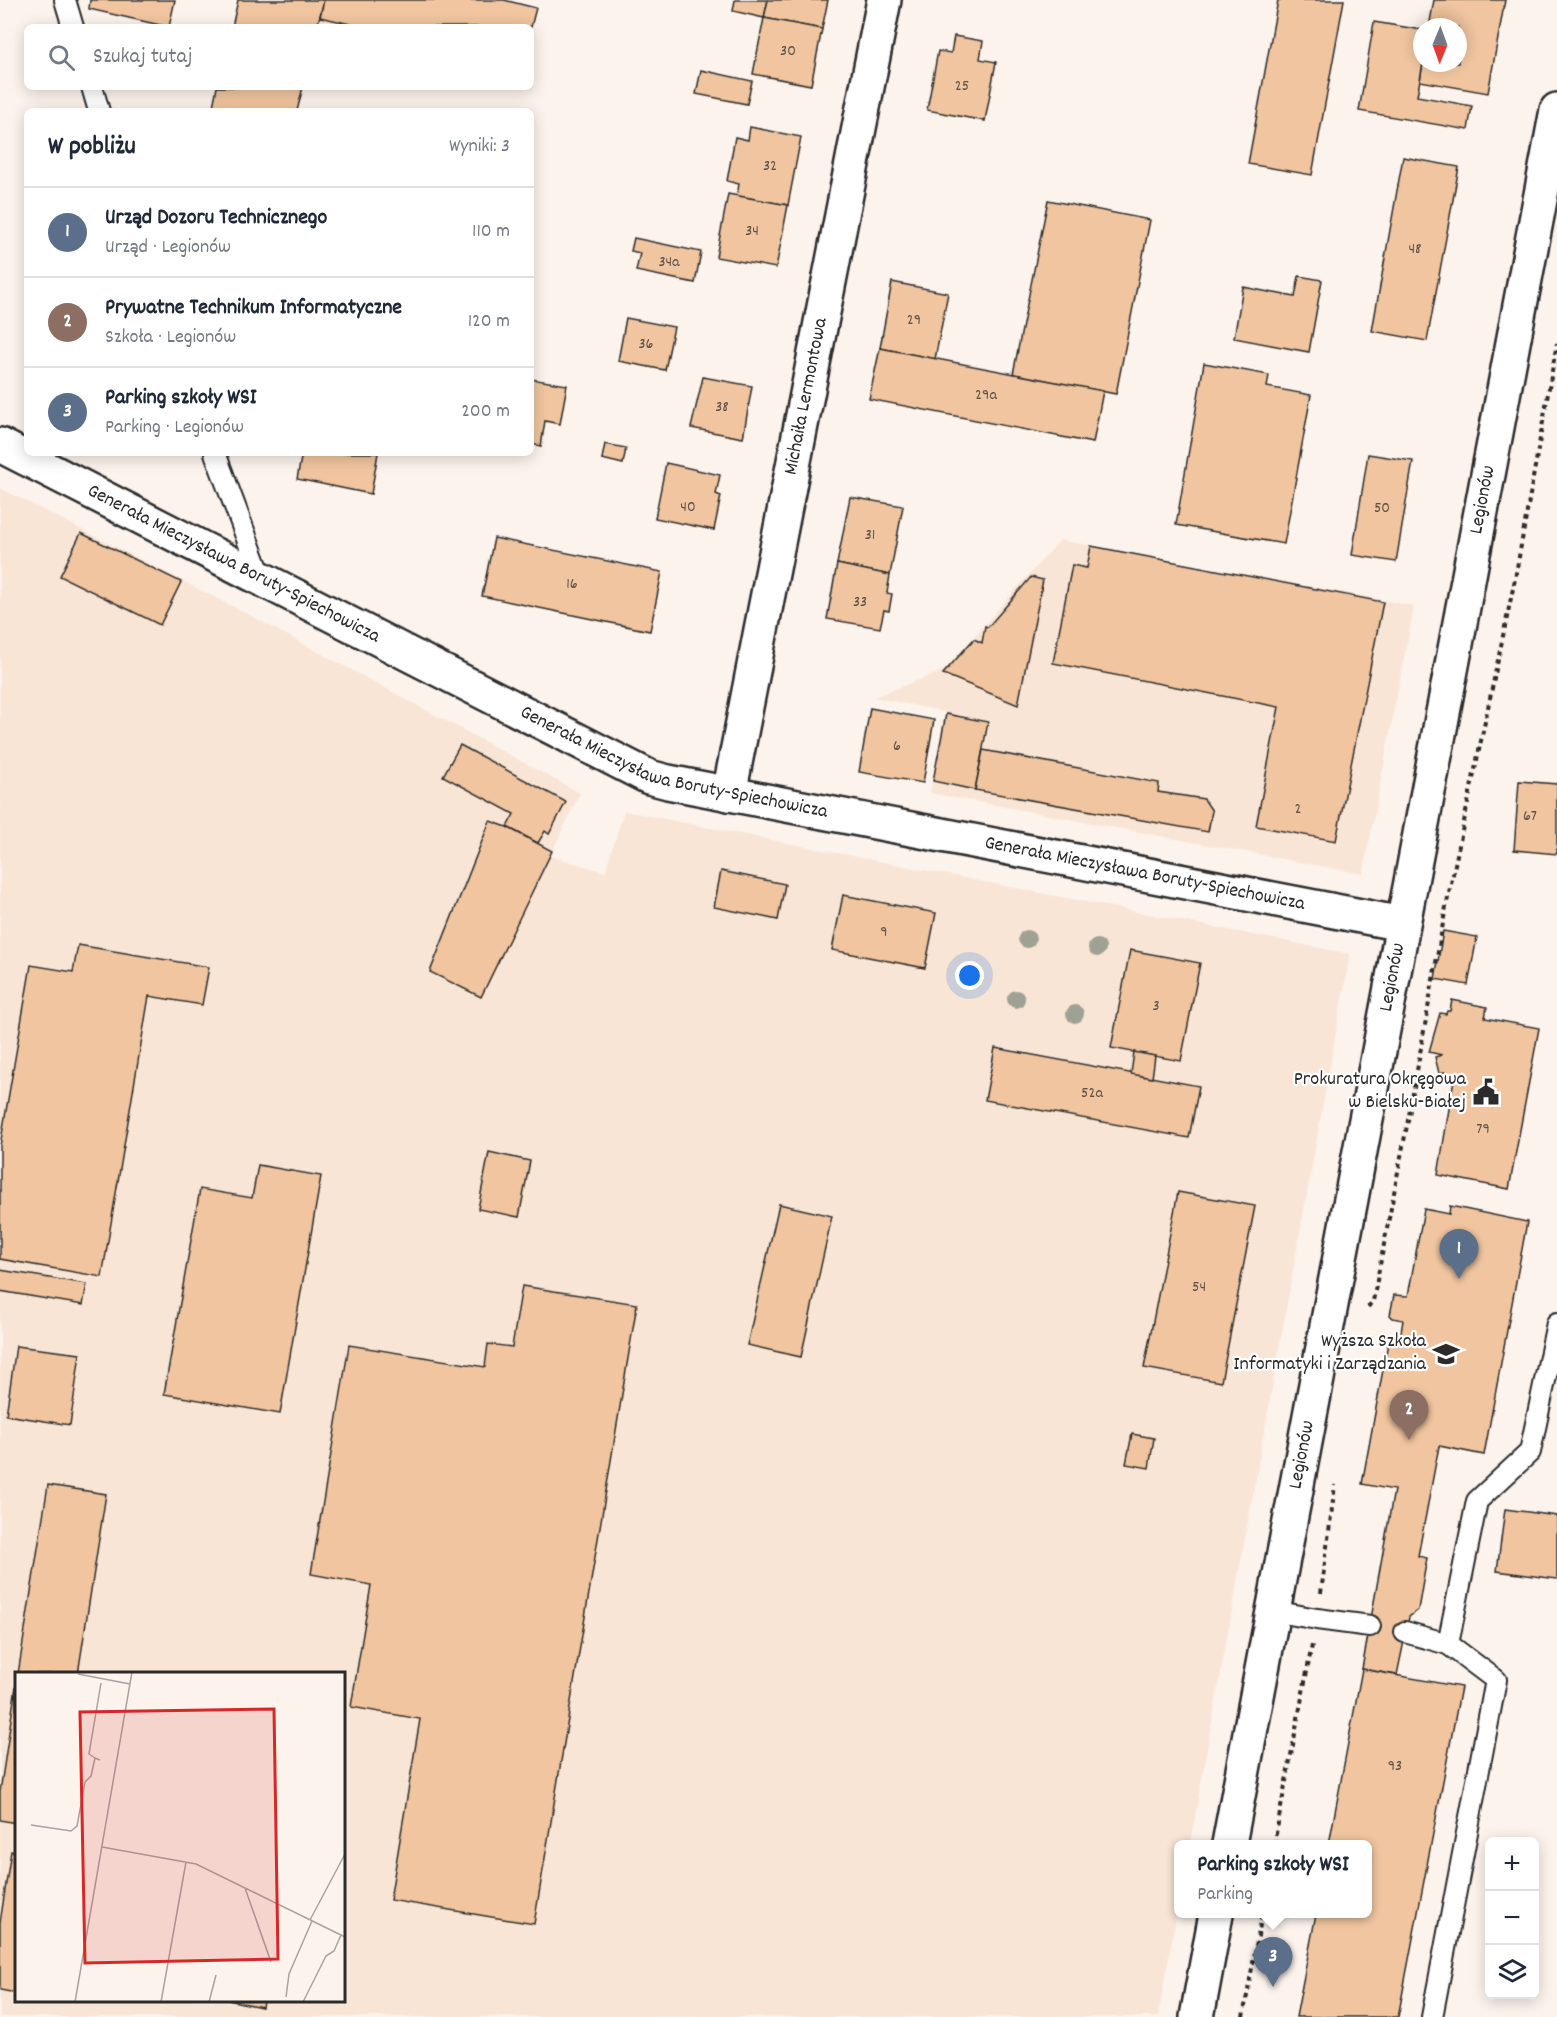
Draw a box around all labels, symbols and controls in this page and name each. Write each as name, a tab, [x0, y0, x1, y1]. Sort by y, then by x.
north arrow	[1413, 18, 1467, 72]
search box	[24, 24, 534, 90]
house number: 30	[780, 40, 796, 63]
icon: search	[45, 41, 78, 74]
text: Szukaj tutaj	[93, 42, 192, 73]
house number: 25	[955, 75, 969, 98]
text: W pobliżu	[48, 129, 136, 166]
text: Wyniki: 3	[449, 133, 510, 161]
house number: 32	[763, 155, 777, 178]
text: Urząd Dozoru Technicznego	[105, 203, 327, 234]
text: 1	[65, 218, 70, 246]
text: 110 m	[472, 218, 510, 246]
house number: 34	[745, 220, 759, 243]
text: Urząd · Legionów	[105, 234, 231, 262]
house number: 48	[1408, 238, 1422, 261]
house number: 34a	[658, 251, 680, 274]
text: Prywatne Technikum Informatyczne	[105, 293, 402, 324]
text: 2	[63, 308, 72, 336]
text: 120 m	[468, 308, 510, 336]
house number: 29	[907, 309, 921, 332]
street label: Michaiła Lermontowa	[778, 315, 836, 478]
text: Szkoła · Legionów	[105, 324, 236, 352]
house number: 36	[639, 333, 654, 356]
text: Parking szkoły WSI	[105, 383, 256, 414]
house number: 29a	[975, 384, 997, 407]
house number: 38	[715, 396, 729, 419]
text: 3	[63, 398, 72, 426]
text: 200 m	[461, 398, 510, 426]
text: Parking · Legionów	[105, 414, 244, 442]
street label: Legionów	[1463, 463, 1503, 537]
street label: Generała Mieczysława Boruty-Spiechowicza	[82, 478, 385, 651]
house number: 40	[680, 496, 696, 519]
house number: 50	[1374, 497, 1390, 520]
house number: 31	[865, 524, 875, 547]
house number: 16	[566, 573, 578, 596]
house number: 33	[853, 591, 867, 614]
street label: Generała Mieczysława Boruty-Spiechowicza	[515, 699, 830, 827]
house number: 6	[893, 735, 901, 758]
house number: 2	[1295, 798, 1302, 821]
house number: 67	[1523, 805, 1537, 828]
street label: Generała Mieczysława Boruty-Spiechowicza	[982, 830, 1308, 919]
house number: 9	[880, 921, 888, 944]
street label: Legionów	[1373, 941, 1413, 1014]
your location	[955, 961, 984, 990]
house number: 3	[1152, 995, 1160, 1018]
place label: Prokuratura Okręgowa w Bielsku-Białej	[1294, 1066, 1467, 1117]
public building icon: Prokuratura Okręgowa w Bielsku-Białej	[1471, 1077, 1501, 1107]
house number: 52a	[1081, 1082, 1103, 1105]
house number: 79	[1476, 1118, 1490, 1141]
pin: 1	[1440, 1230, 1478, 1279]
house number: 54	[1192, 1276, 1206, 1299]
place label: Wyższa Szkoła Informatyki i Zarządzania	[1233, 1328, 1427, 1379]
school or university icon: Wyższa Szkoła Informatyki i Zarządzania	[1431, 1339, 1461, 1369]
pin: 2	[1390, 1390, 1428, 1440]
street label: Legionów	[1282, 1418, 1323, 1492]
inset map	[15, 1672, 345, 2002]
house number: 93	[1388, 1755, 1402, 1778]
map controls	[1485, 1837, 1539, 1999]
button: +	[1485, 1837, 1539, 1891]
popup	[1174, 1840, 1372, 1918]
text: Parking szkoły WSI	[1197, 1850, 1349, 1881]
text: Parking	[1197, 1881, 1253, 1909]
button: −	[1485, 1891, 1539, 1945]
pin: 3	[1254, 1938, 1292, 1987]
button: layers	[1485, 1945, 1539, 1999]

